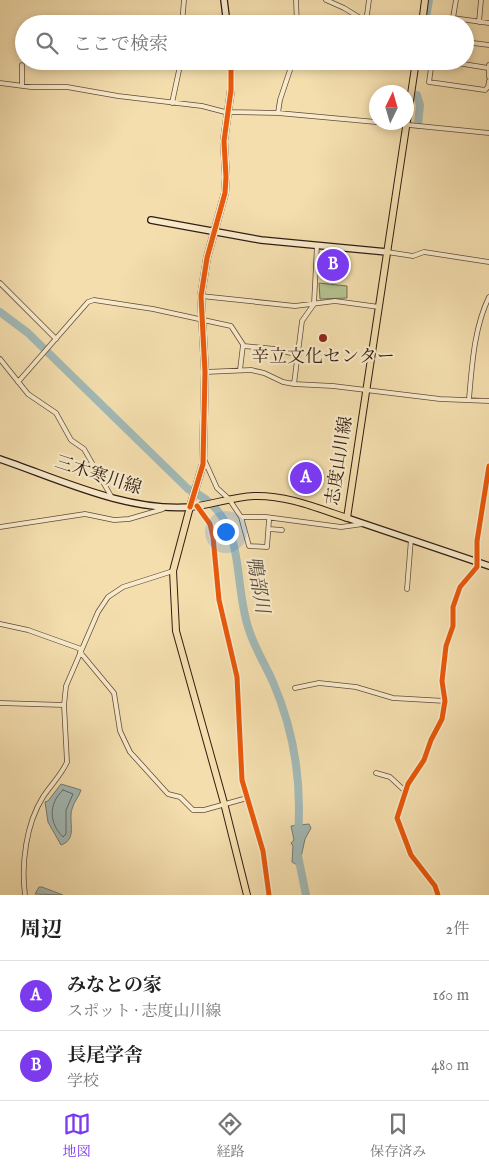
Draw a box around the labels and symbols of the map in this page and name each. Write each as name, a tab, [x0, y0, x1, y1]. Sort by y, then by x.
north arrow	[369, 85, 414, 130]
pin: B	[317, 246, 349, 284]
marker: 辛立文化センター	[317, 332, 329, 344]
place label: 辛立文化センター	[251, 346, 395, 369]
street label: 志度山川線	[322, 415, 358, 507]
street label: 三木寒川線	[52, 451, 144, 501]
pin: A	[290, 459, 322, 497]
your location	[213, 519, 239, 545]
water label: 鴨部川	[240, 555, 274, 617]

